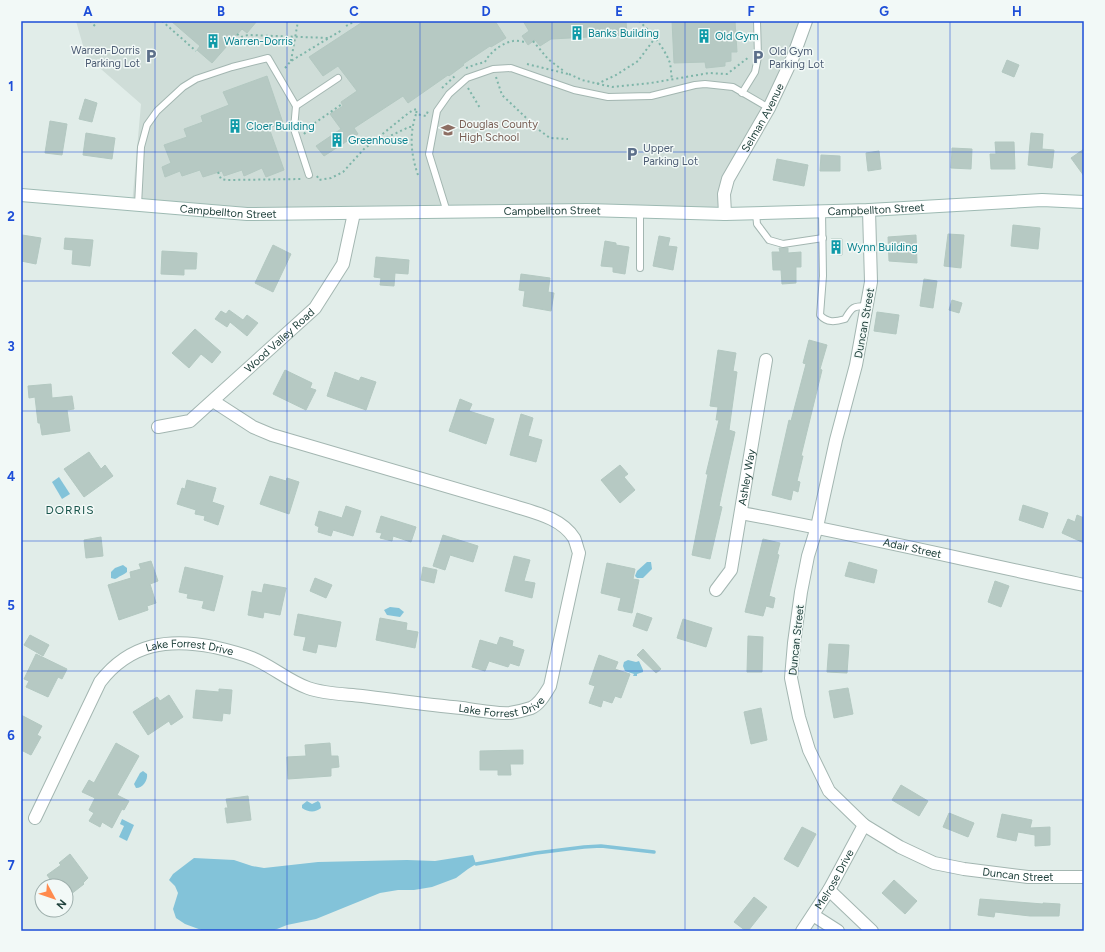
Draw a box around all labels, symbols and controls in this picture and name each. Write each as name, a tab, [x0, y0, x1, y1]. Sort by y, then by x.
text: A	[83, 4, 93, 19]
text: B	[217, 4, 225, 19]
text: C	[349, 4, 359, 19]
text: D	[481, 4, 491, 19]
text: E	[615, 4, 623, 19]
text: F	[747, 4, 755, 19]
text: G	[879, 4, 889, 19]
text: H	[1012, 4, 1022, 19]
building icon: Banks Building	[569, 25, 585, 41]
place label: Banks Building	[588, 27, 659, 40]
building icon: Old Gym	[696, 28, 712, 44]
place label: Old Gym	[715, 30, 759, 43]
building icon: Warren-Dorris	[205, 33, 221, 49]
place label: Warren-Dorris	[224, 35, 293, 48]
place label: Warren-Dorris Parking Lot	[71, 44, 140, 70]
place label: Old Gym Parking Lot	[769, 45, 824, 71]
parking icon: Warren-Dorris Parking Lot	[143, 48, 159, 64]
parking icon: Old Gym Parking Lot	[750, 49, 766, 65]
text: 1	[8, 79, 14, 94]
street label: Selman Avenue	[739, 81, 787, 155]
building icon: Cloer Building	[227, 118, 243, 134]
place label: Douglas County High School	[459, 118, 538, 144]
place label: Cloer Building	[246, 120, 315, 133]
school or university icon: Douglas County High School	[440, 122, 456, 138]
building icon: Greenhouse	[329, 132, 345, 148]
place label: Greenhouse	[348, 134, 408, 147]
place label: Upper Parking Lot	[643, 142, 698, 168]
parking icon: Upper Parking Lot	[624, 146, 640, 162]
street label: Campbellton Street	[827, 201, 925, 218]
street label: Campbellton Street	[179, 202, 277, 221]
street label: Campbellton Street	[504, 204, 601, 218]
text: 2	[7, 209, 15, 224]
building icon: Wynn Building	[828, 239, 844, 255]
place label: Wynn Building	[847, 241, 918, 254]
street label: Duncan Street	[852, 287, 877, 359]
street label: Wood Valley Road	[242, 306, 317, 375]
text: 3	[7, 339, 15, 354]
street label: Ashley Way	[736, 448, 758, 507]
text: 4	[7, 469, 15, 484]
district label: DORRIS	[45, 503, 95, 517]
street label: Adair Street	[882, 536, 943, 561]
text: 5	[7, 598, 15, 613]
street label: Duncan Street	[786, 604, 807, 676]
street label: Lake Forrest Drive	[144, 637, 235, 658]
street label: Lake Forrest Drive	[458, 694, 548, 720]
text: 6	[7, 728, 15, 743]
street label: Melrose Drive	[812, 847, 857, 912]
text: 7	[7, 858, 15, 873]
street label: Duncan Street	[982, 865, 1053, 884]
north arrow	[34, 878, 74, 918]
text: N	[54, 897, 69, 912]

